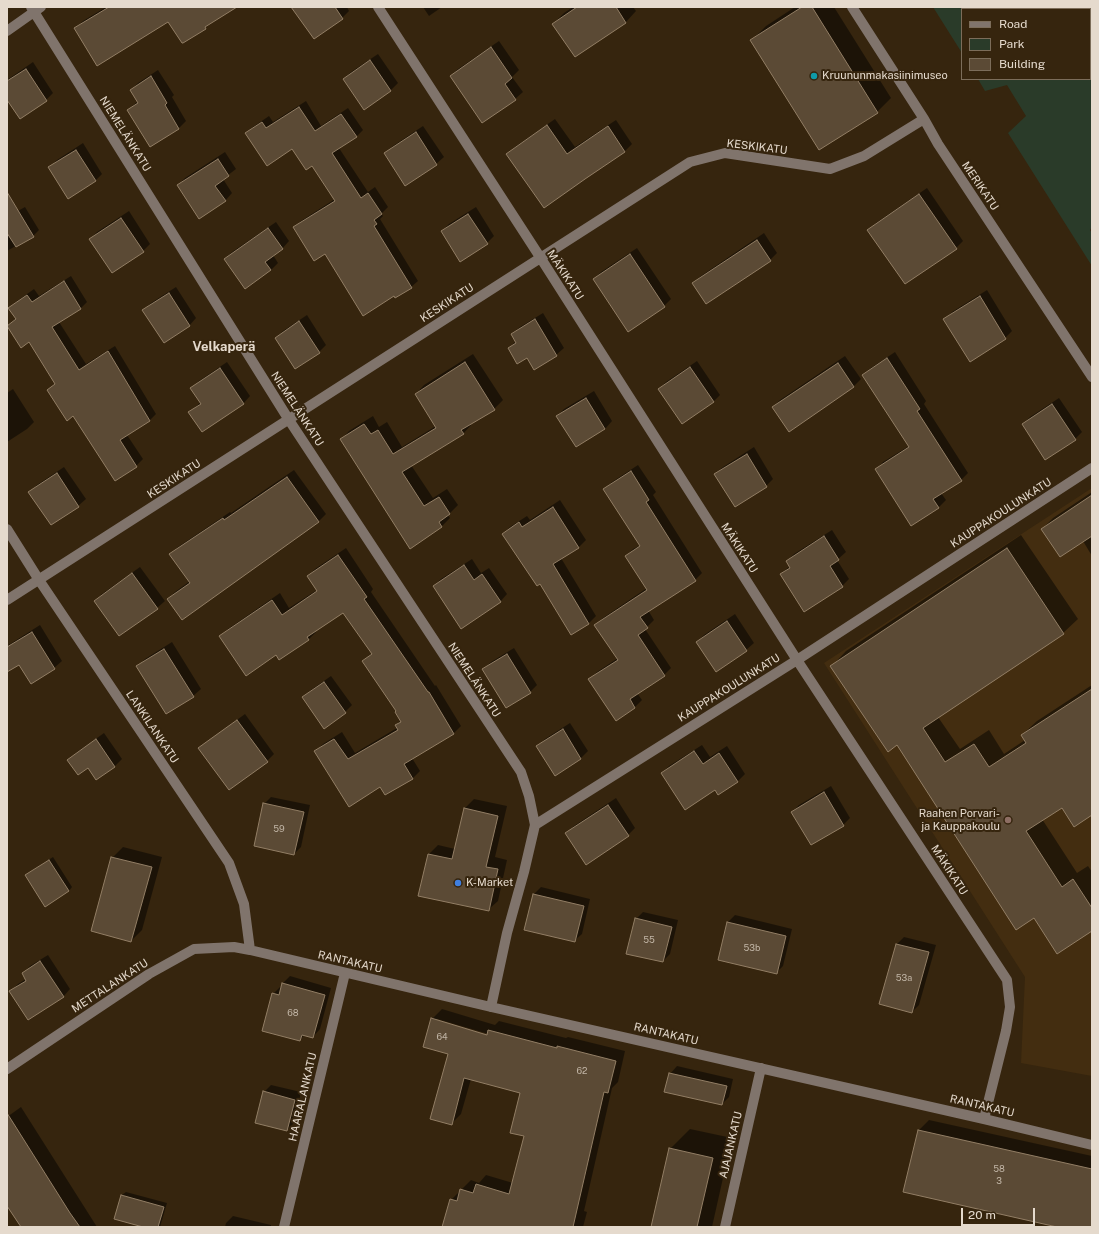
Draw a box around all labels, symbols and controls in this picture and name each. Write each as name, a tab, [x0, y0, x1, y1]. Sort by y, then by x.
legend	[961, 8, 1091, 80]
text: Road	[999, 17, 1027, 31]
text: Park	[999, 37, 1025, 51]
text: Building	[999, 57, 1045, 71]
place label: Kruununmakasiinimuseo	[822, 69, 948, 83]
marker: Kruununmakasiinimuseo	[809, 71, 819, 81]
street label: NIEMELÄNKATU	[97, 94, 153, 174]
street label: KESKIKATU	[726, 137, 788, 157]
street label: MERIKATU	[959, 159, 1001, 213]
street label: MÄKIKATU	[544, 248, 586, 302]
street label: KESKIKATU	[418, 281, 476, 325]
district label: Velkaperä	[193, 339, 255, 355]
street label: NIEMELÄNKATU	[268, 369, 326, 449]
street label: KESKIKATU	[145, 457, 203, 501]
street label: KAUPPAKOULUNKATU	[948, 475, 1054, 551]
street label: MÄKIKATU	[718, 521, 760, 575]
street label: NIEMELÄNKATU	[445, 640, 503, 720]
street label: KAUPPAKOULUNKATU	[676, 651, 782, 725]
street label: LANKILANKATU	[123, 688, 181, 766]
place label: Raahen Porvari- ja Kauppakoulu	[919, 807, 1000, 833]
marker: Raahen Porvari- ja Kauppakoulu	[1003, 815, 1013, 825]
house number: 59	[273, 824, 285, 834]
street label: MÄKIKATU	[928, 843, 970, 897]
place label: K-Market	[466, 876, 513, 890]
marker: K-Market	[453, 878, 463, 888]
house number: 55	[643, 935, 655, 945]
house number: 53b	[744, 943, 760, 953]
street label: RANTAKATU	[317, 948, 383, 976]
street label: METTALANKATU	[69, 956, 151, 1016]
house number: 53a	[896, 973, 912, 983]
house number: 68	[287, 1008, 299, 1018]
street label: RANTAKATU	[633, 1020, 699, 1048]
house number: 64	[436, 1032, 448, 1042]
street label: HAARALANKATU	[286, 1051, 320, 1143]
house number: 62	[577, 1066, 587, 1076]
street label: RANTAKATU	[949, 1092, 1015, 1120]
street label: AJAJANKATU	[717, 1110, 745, 1180]
house number: 58	[993, 1164, 1005, 1174]
house number: 3	[996, 1176, 1002, 1186]
scale bar	[963, 1200, 1037, 1226]
text: 20 m	[968, 1208, 996, 1222]

